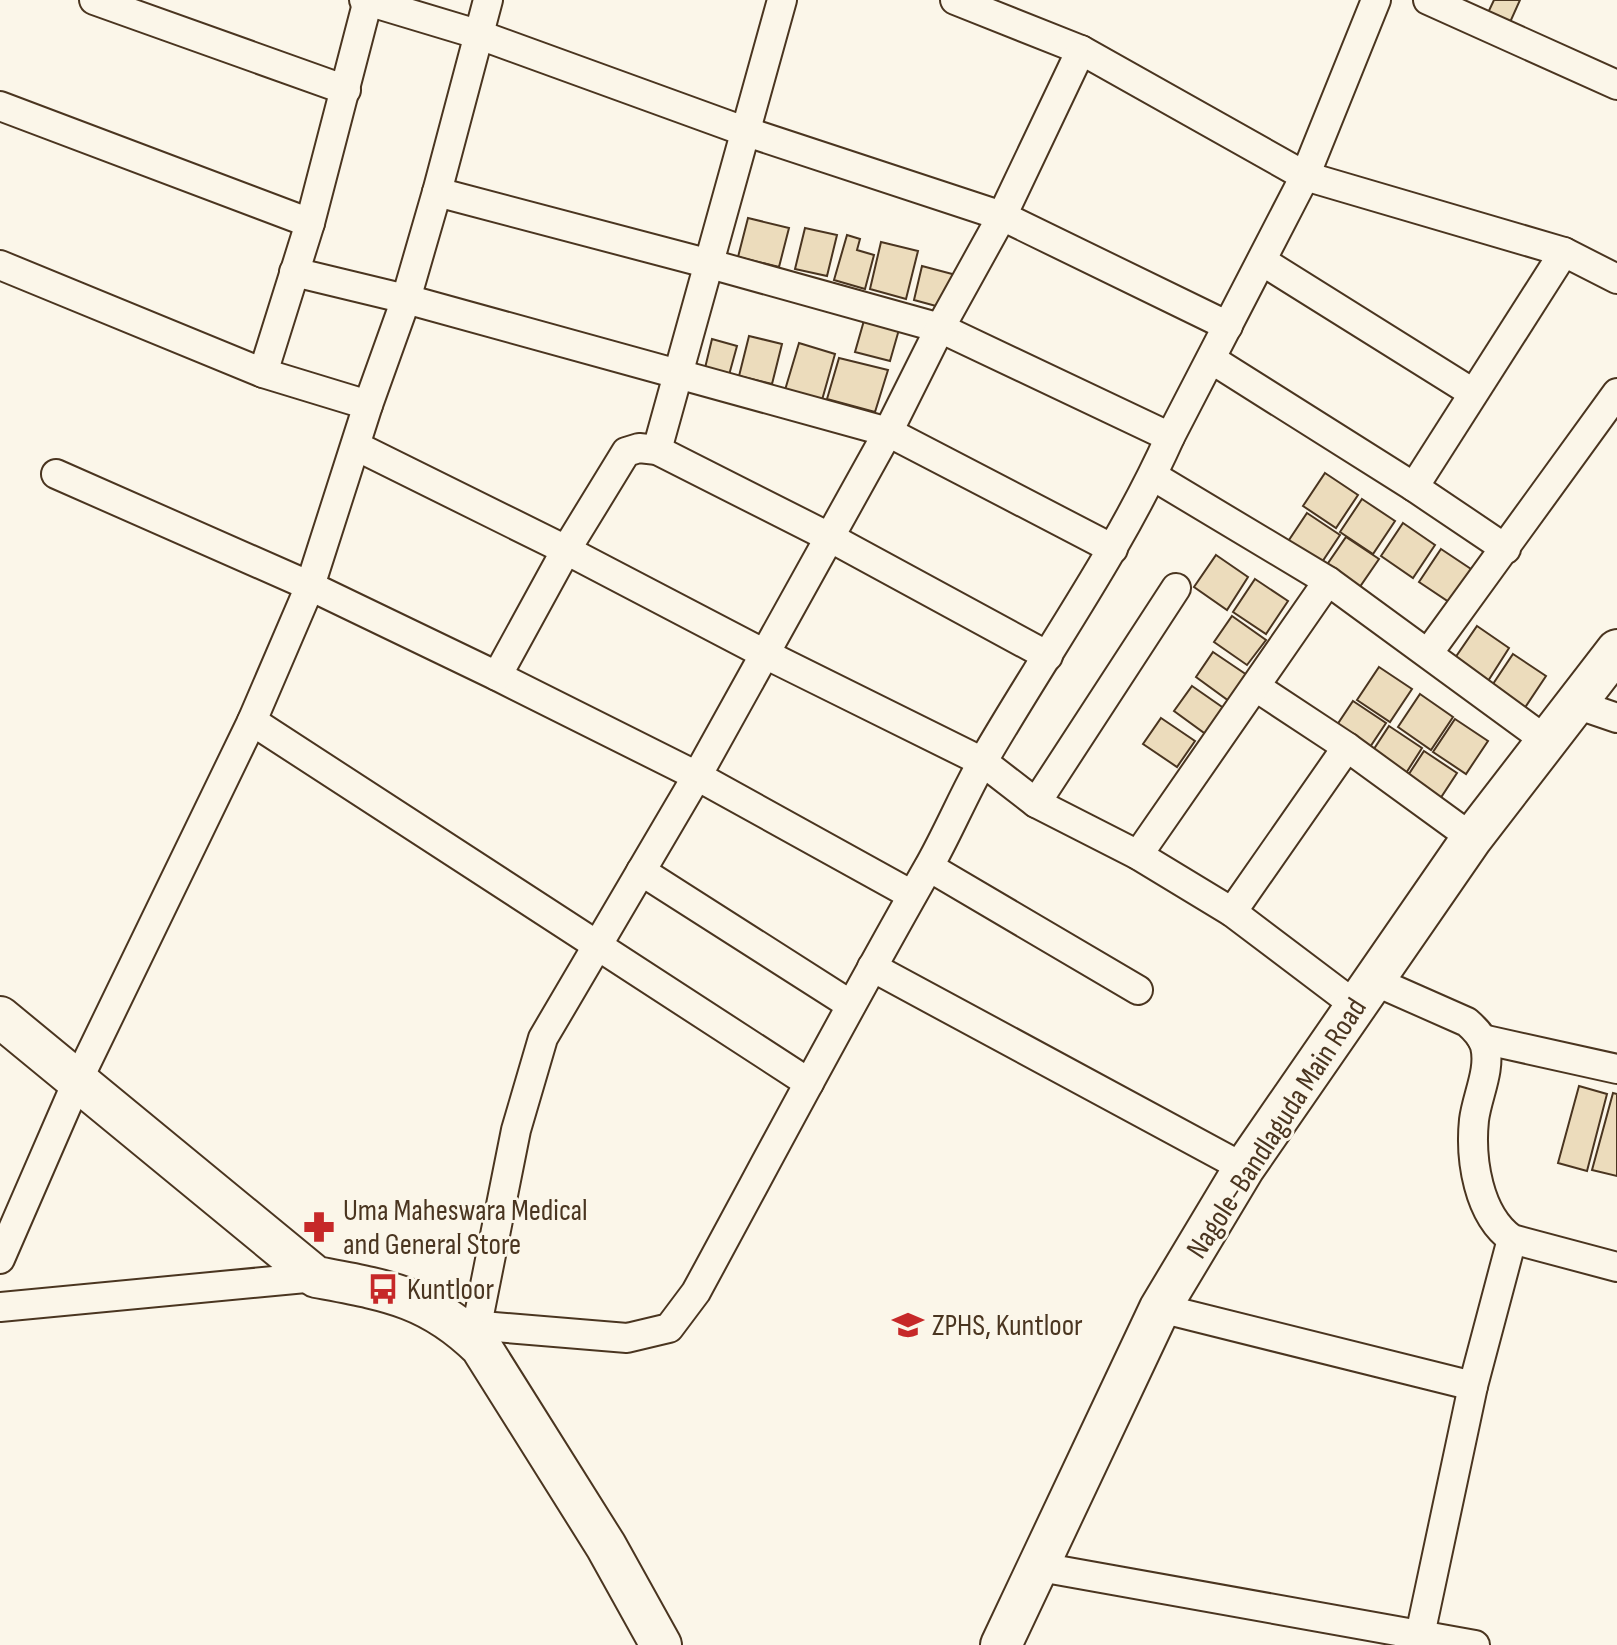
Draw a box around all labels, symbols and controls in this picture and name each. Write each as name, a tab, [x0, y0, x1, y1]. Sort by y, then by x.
street label: Nagole-Bandlaguda Main Road	[1179, 992, 1374, 1265]
place label: Uma Maheswara Medical and General Store	[343, 1193, 588, 1263]
pharmacy icon: Uma Maheswara Medical and General Store	[302, 1210, 336, 1244]
bus stop icon: Kuntloor	[366, 1272, 400, 1306]
place label: Kuntloor	[407, 1272, 494, 1308]
school or university icon: ZPHS, Kuntloor	[891, 1308, 925, 1342]
place label: ZPHS, Kuntloor	[932, 1308, 1083, 1344]

